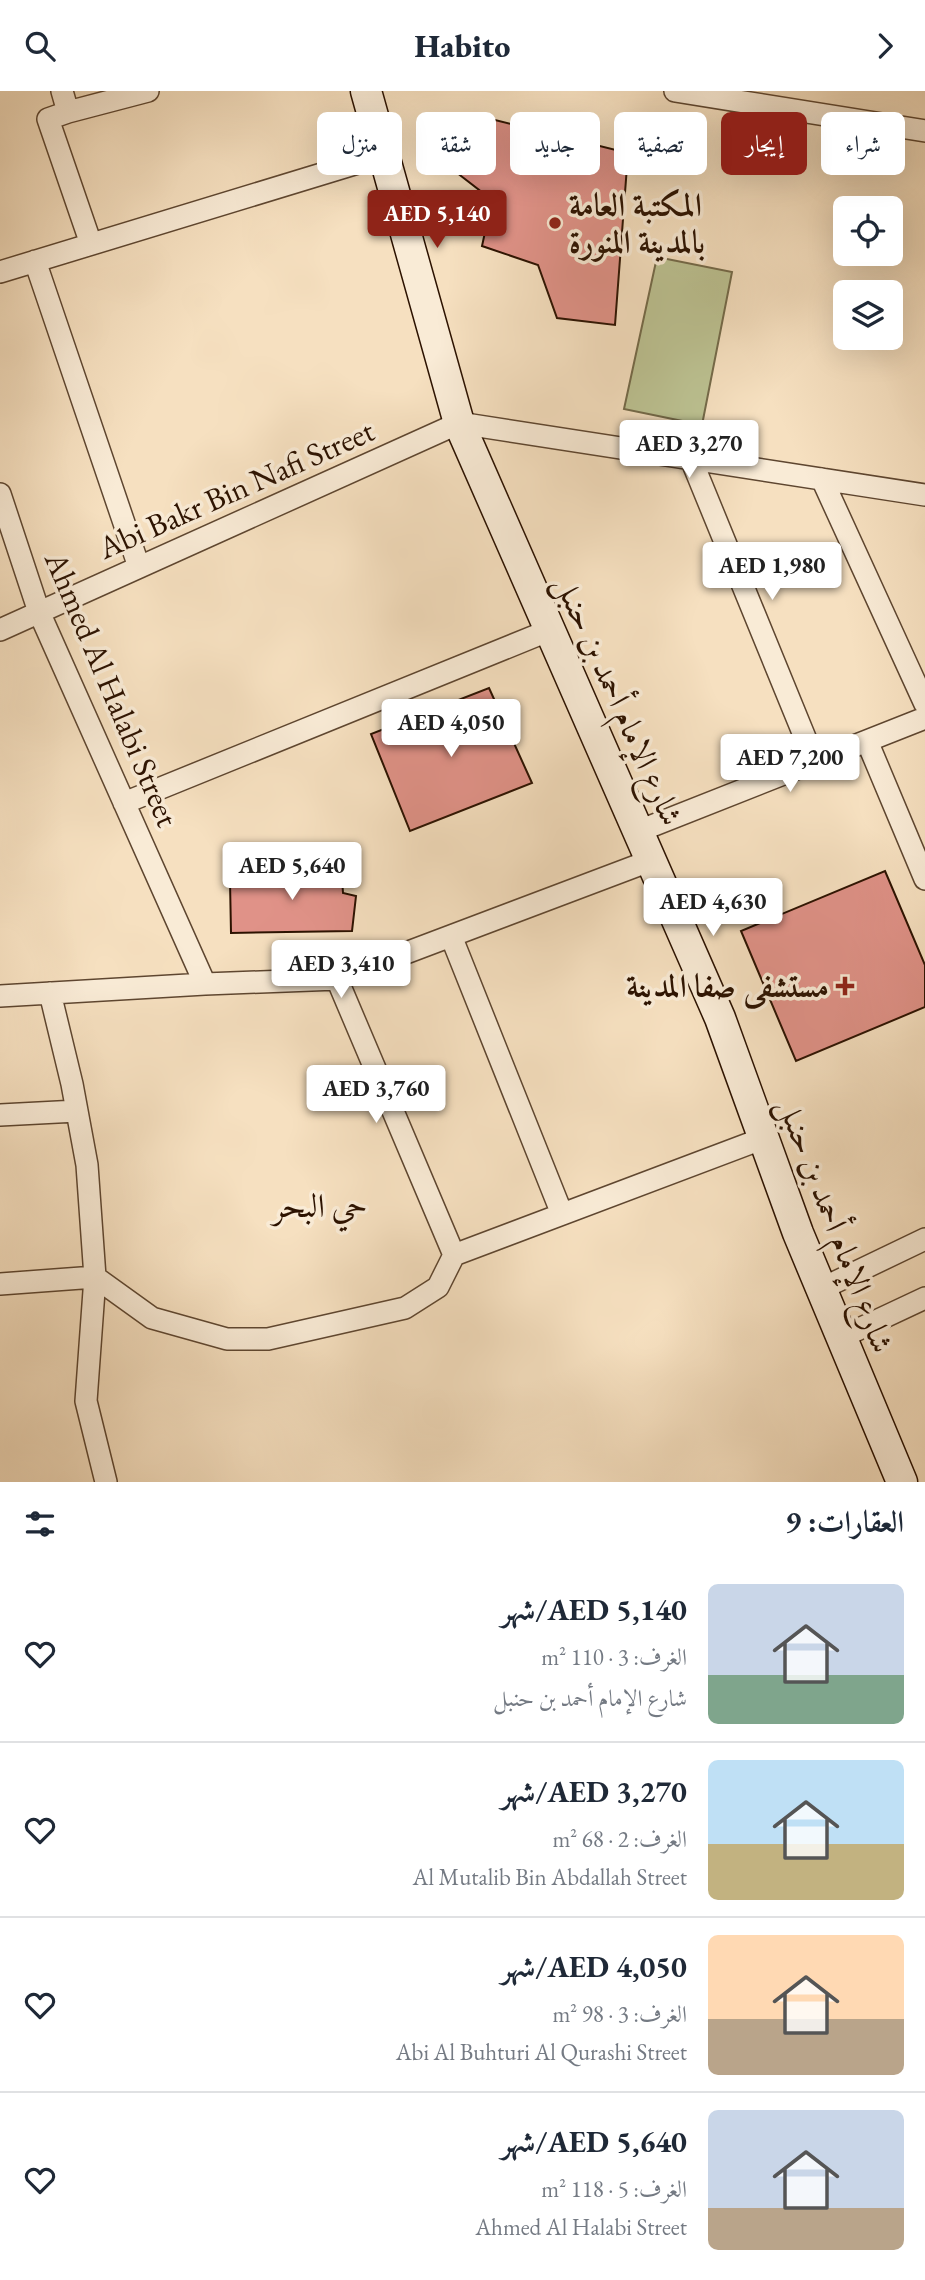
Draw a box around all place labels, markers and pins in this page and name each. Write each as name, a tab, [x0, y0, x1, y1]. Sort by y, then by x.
place label: المكتبة العامة بالمدينة المنورة	[569, 184, 705, 263]
pin: AED 5,140	[357, 191, 517, 250]
marker: المكتبة العامة بالمدينة المنورة	[547, 215, 563, 231]
pin: AED 3,270	[609, 421, 769, 480]
pin: AED 1,980	[692, 543, 852, 602]
pin: AED 4,050	[371, 699, 531, 759]
pin: AED 7,200	[710, 735, 870, 794]
pin: AED 5,640	[212, 843, 372, 902]
pin: AED 4,630	[633, 879, 793, 938]
pin: AED 3,410	[261, 941, 421, 1000]
place label: مستشفی صفا المدینة	[626, 965, 829, 1009]
marker: مستشفی صفا المدینة	[835, 976, 855, 996]
pin: AED 3,760	[296, 1065, 456, 1125]

